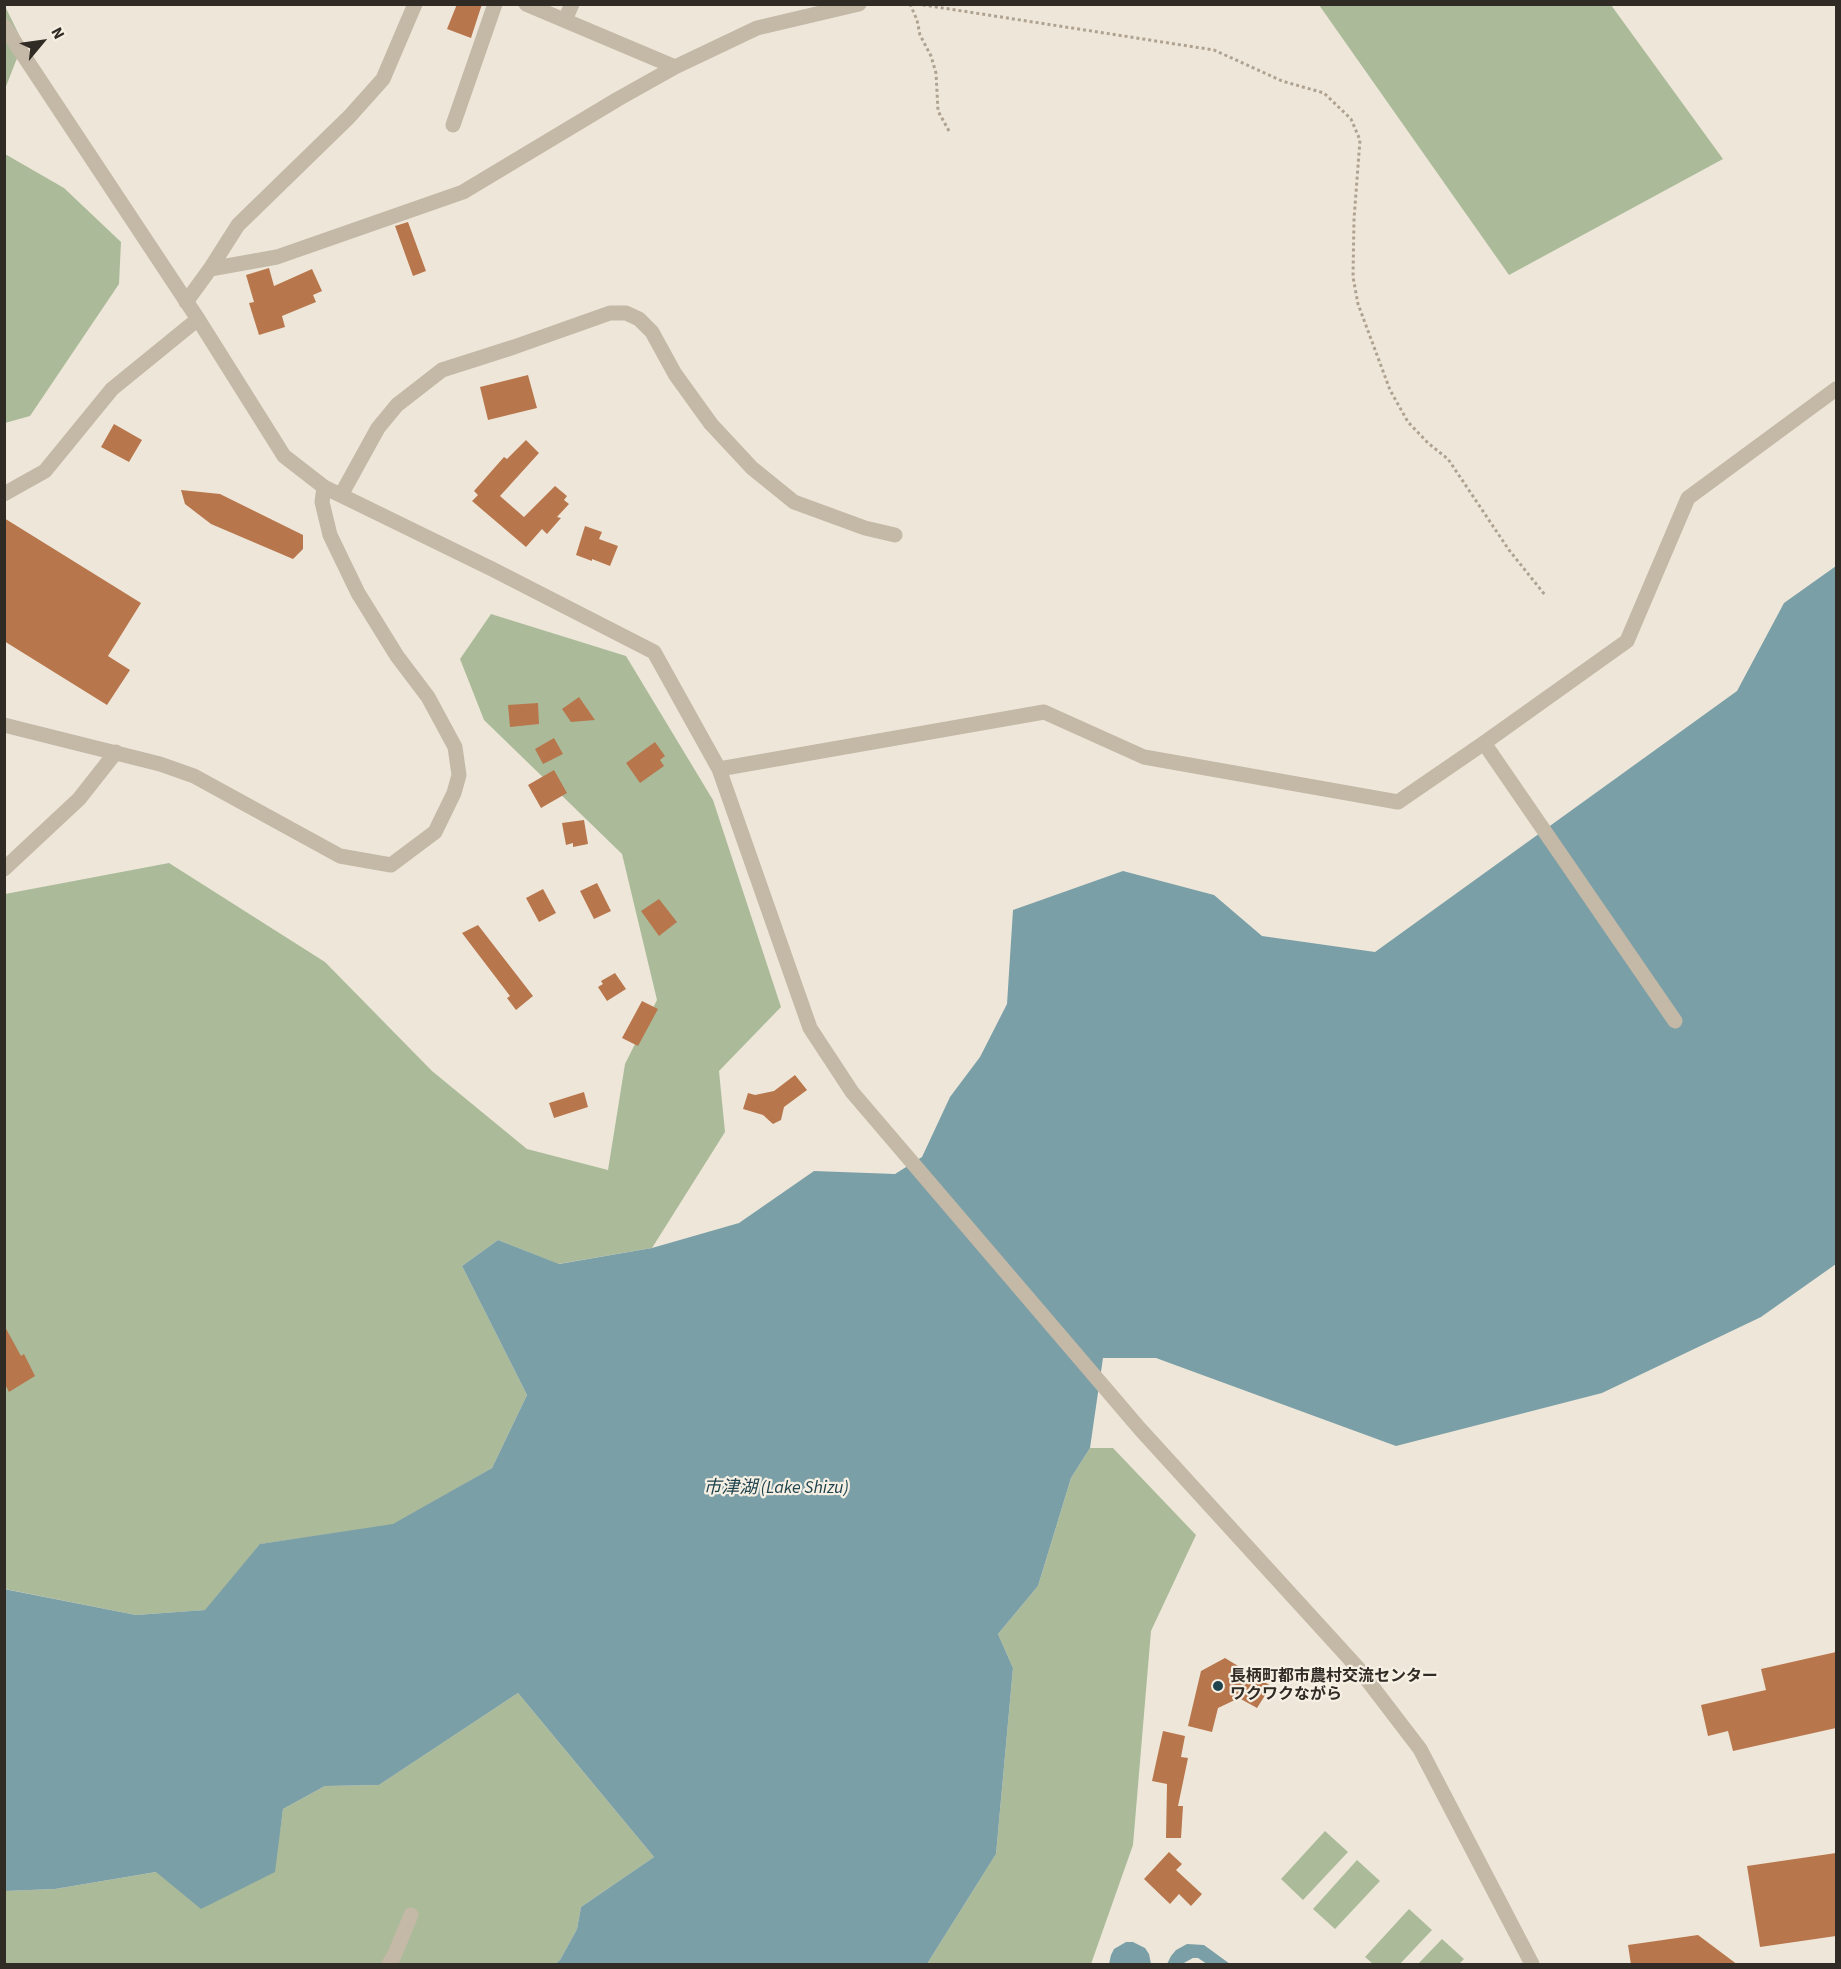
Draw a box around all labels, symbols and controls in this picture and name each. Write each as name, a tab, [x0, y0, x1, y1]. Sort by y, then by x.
north arrow	[12, 12, 72, 72]
text: N	[46, 23, 70, 43]
water label: 市津湖 (Lake Shizu)	[703, 1478, 849, 1500]
place label: 長柄町都市農村交流センター ワクワクながら	[1230, 1667, 1438, 1705]
marker: 長柄町都市農村交流センター ワクワクながら	[1211, 1679, 1225, 1693]

